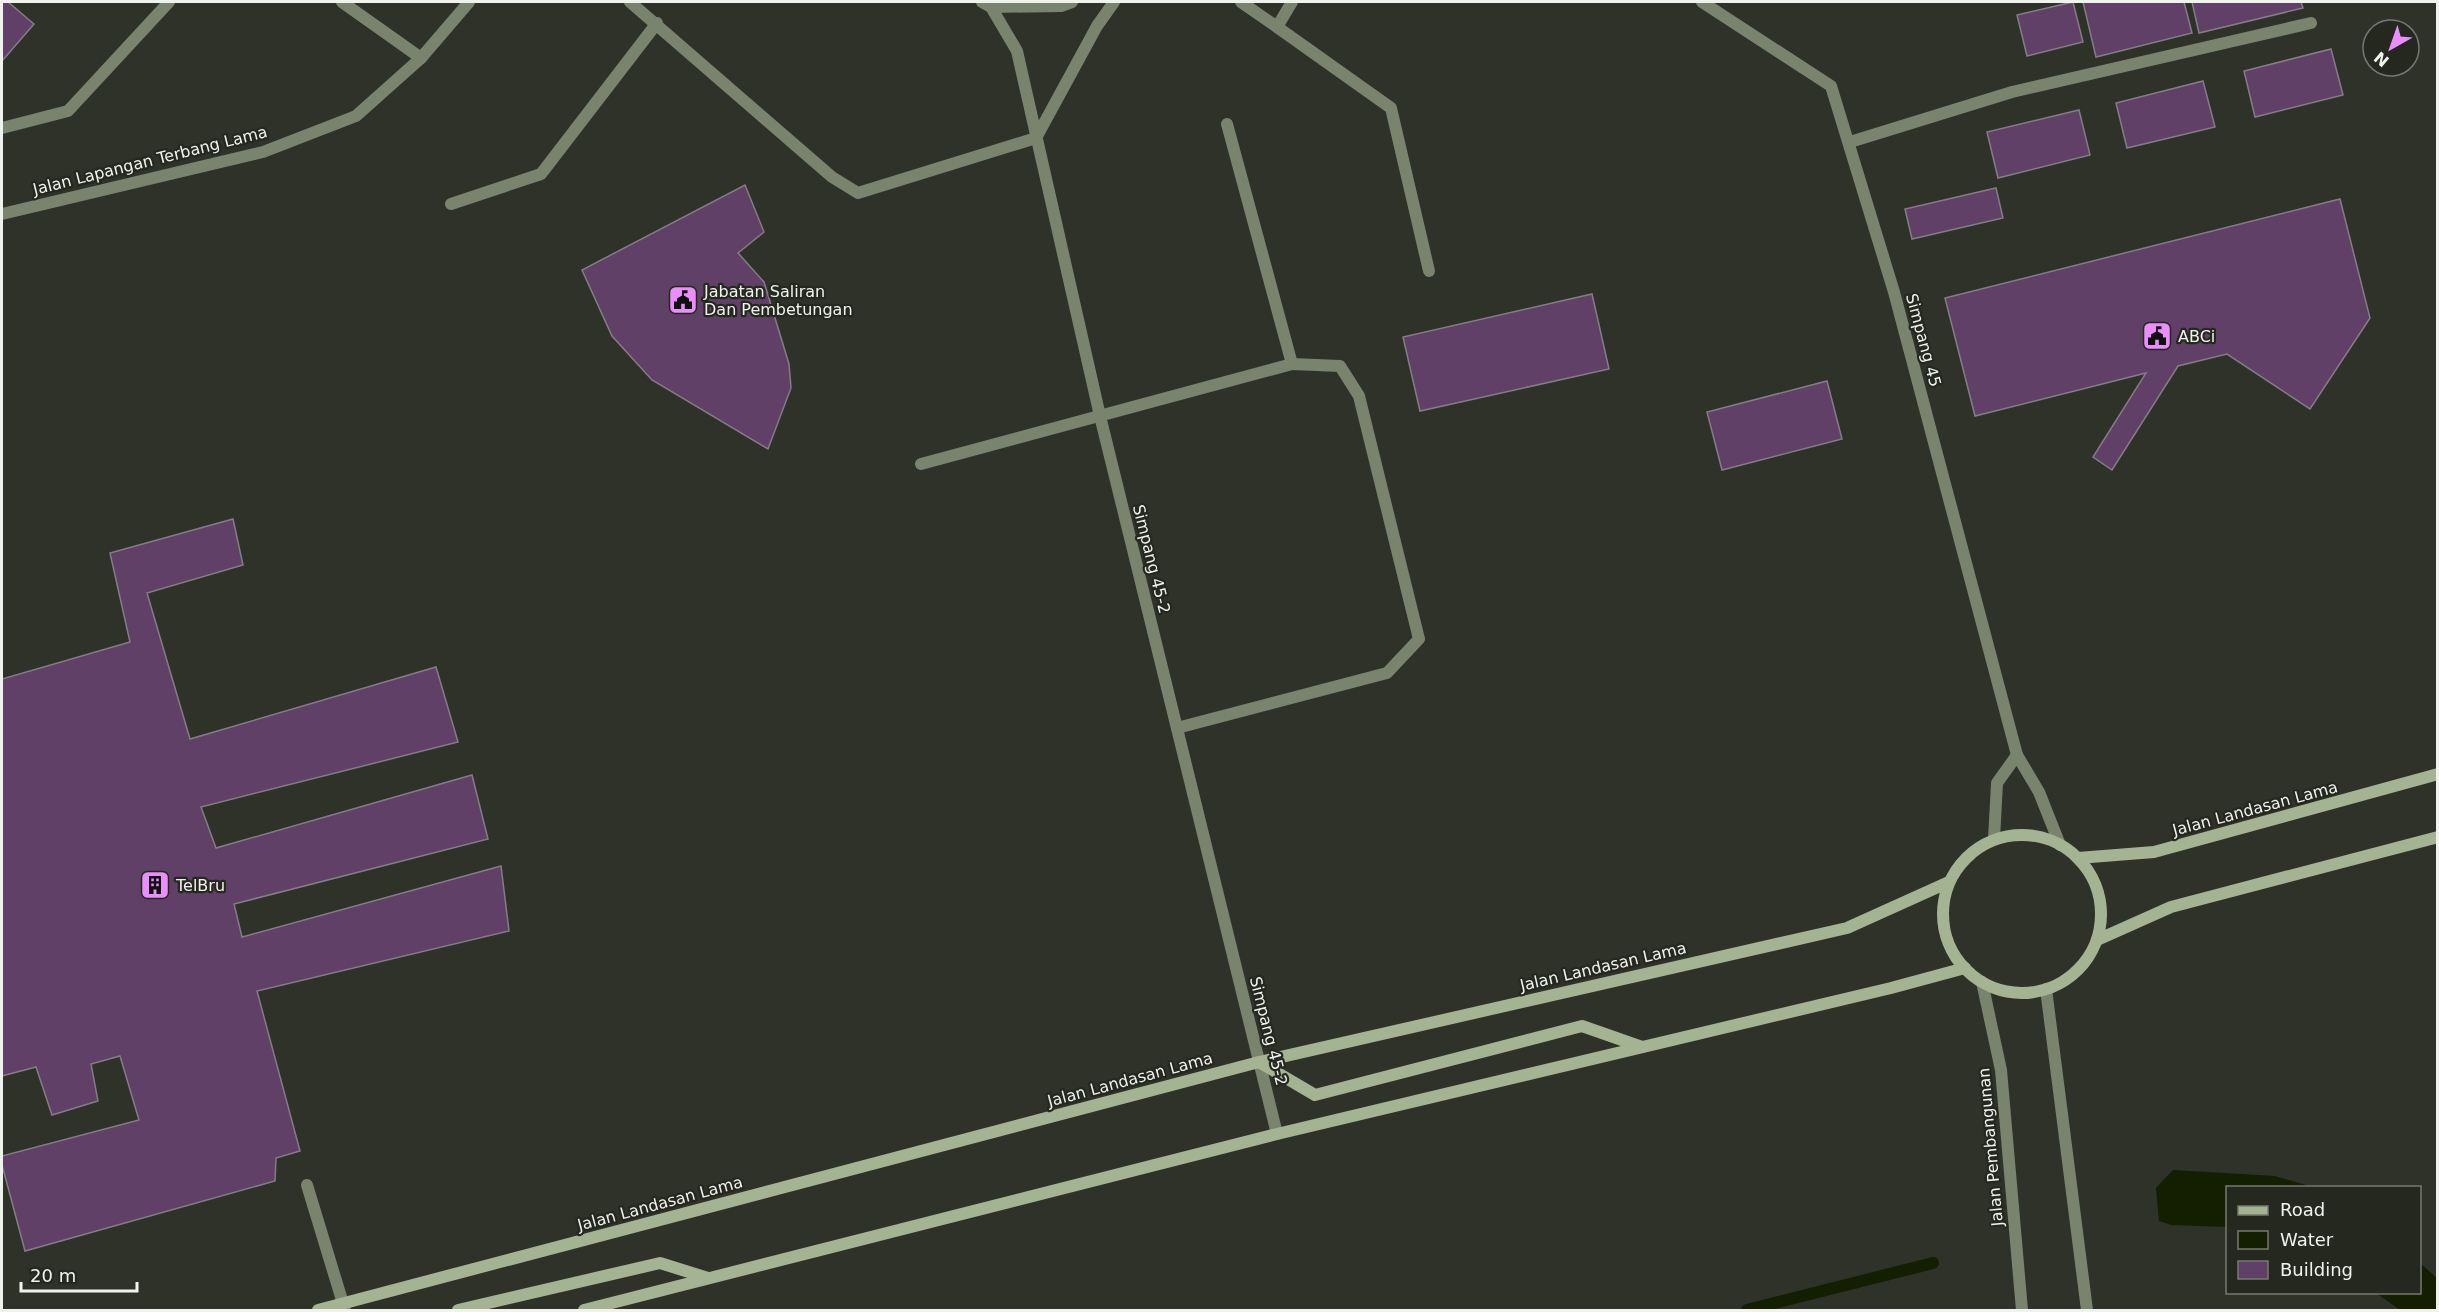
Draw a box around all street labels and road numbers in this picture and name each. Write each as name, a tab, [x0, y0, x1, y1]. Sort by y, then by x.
street label: Jalan Lapangan Terbang Lama	[30, 122, 269, 199]
street label: Simpang 45	[1902, 291, 1945, 389]
street label: Simpang 45-2	[1129, 503, 1174, 616]
street label: Jalan Landasan Lama	[2169, 777, 2340, 840]
street label: Jalan Landasan Lama	[1517, 938, 1688, 995]
street label: Simpang 45-2	[1246, 975, 1291, 1088]
street label: Jalan Landasan Lama	[1044, 1048, 1215, 1111]
street label: Jalan Pembangunan	[1974, 1067, 2007, 1228]
street label: Jalan Landasan Lama	[574, 1172, 745, 1235]

